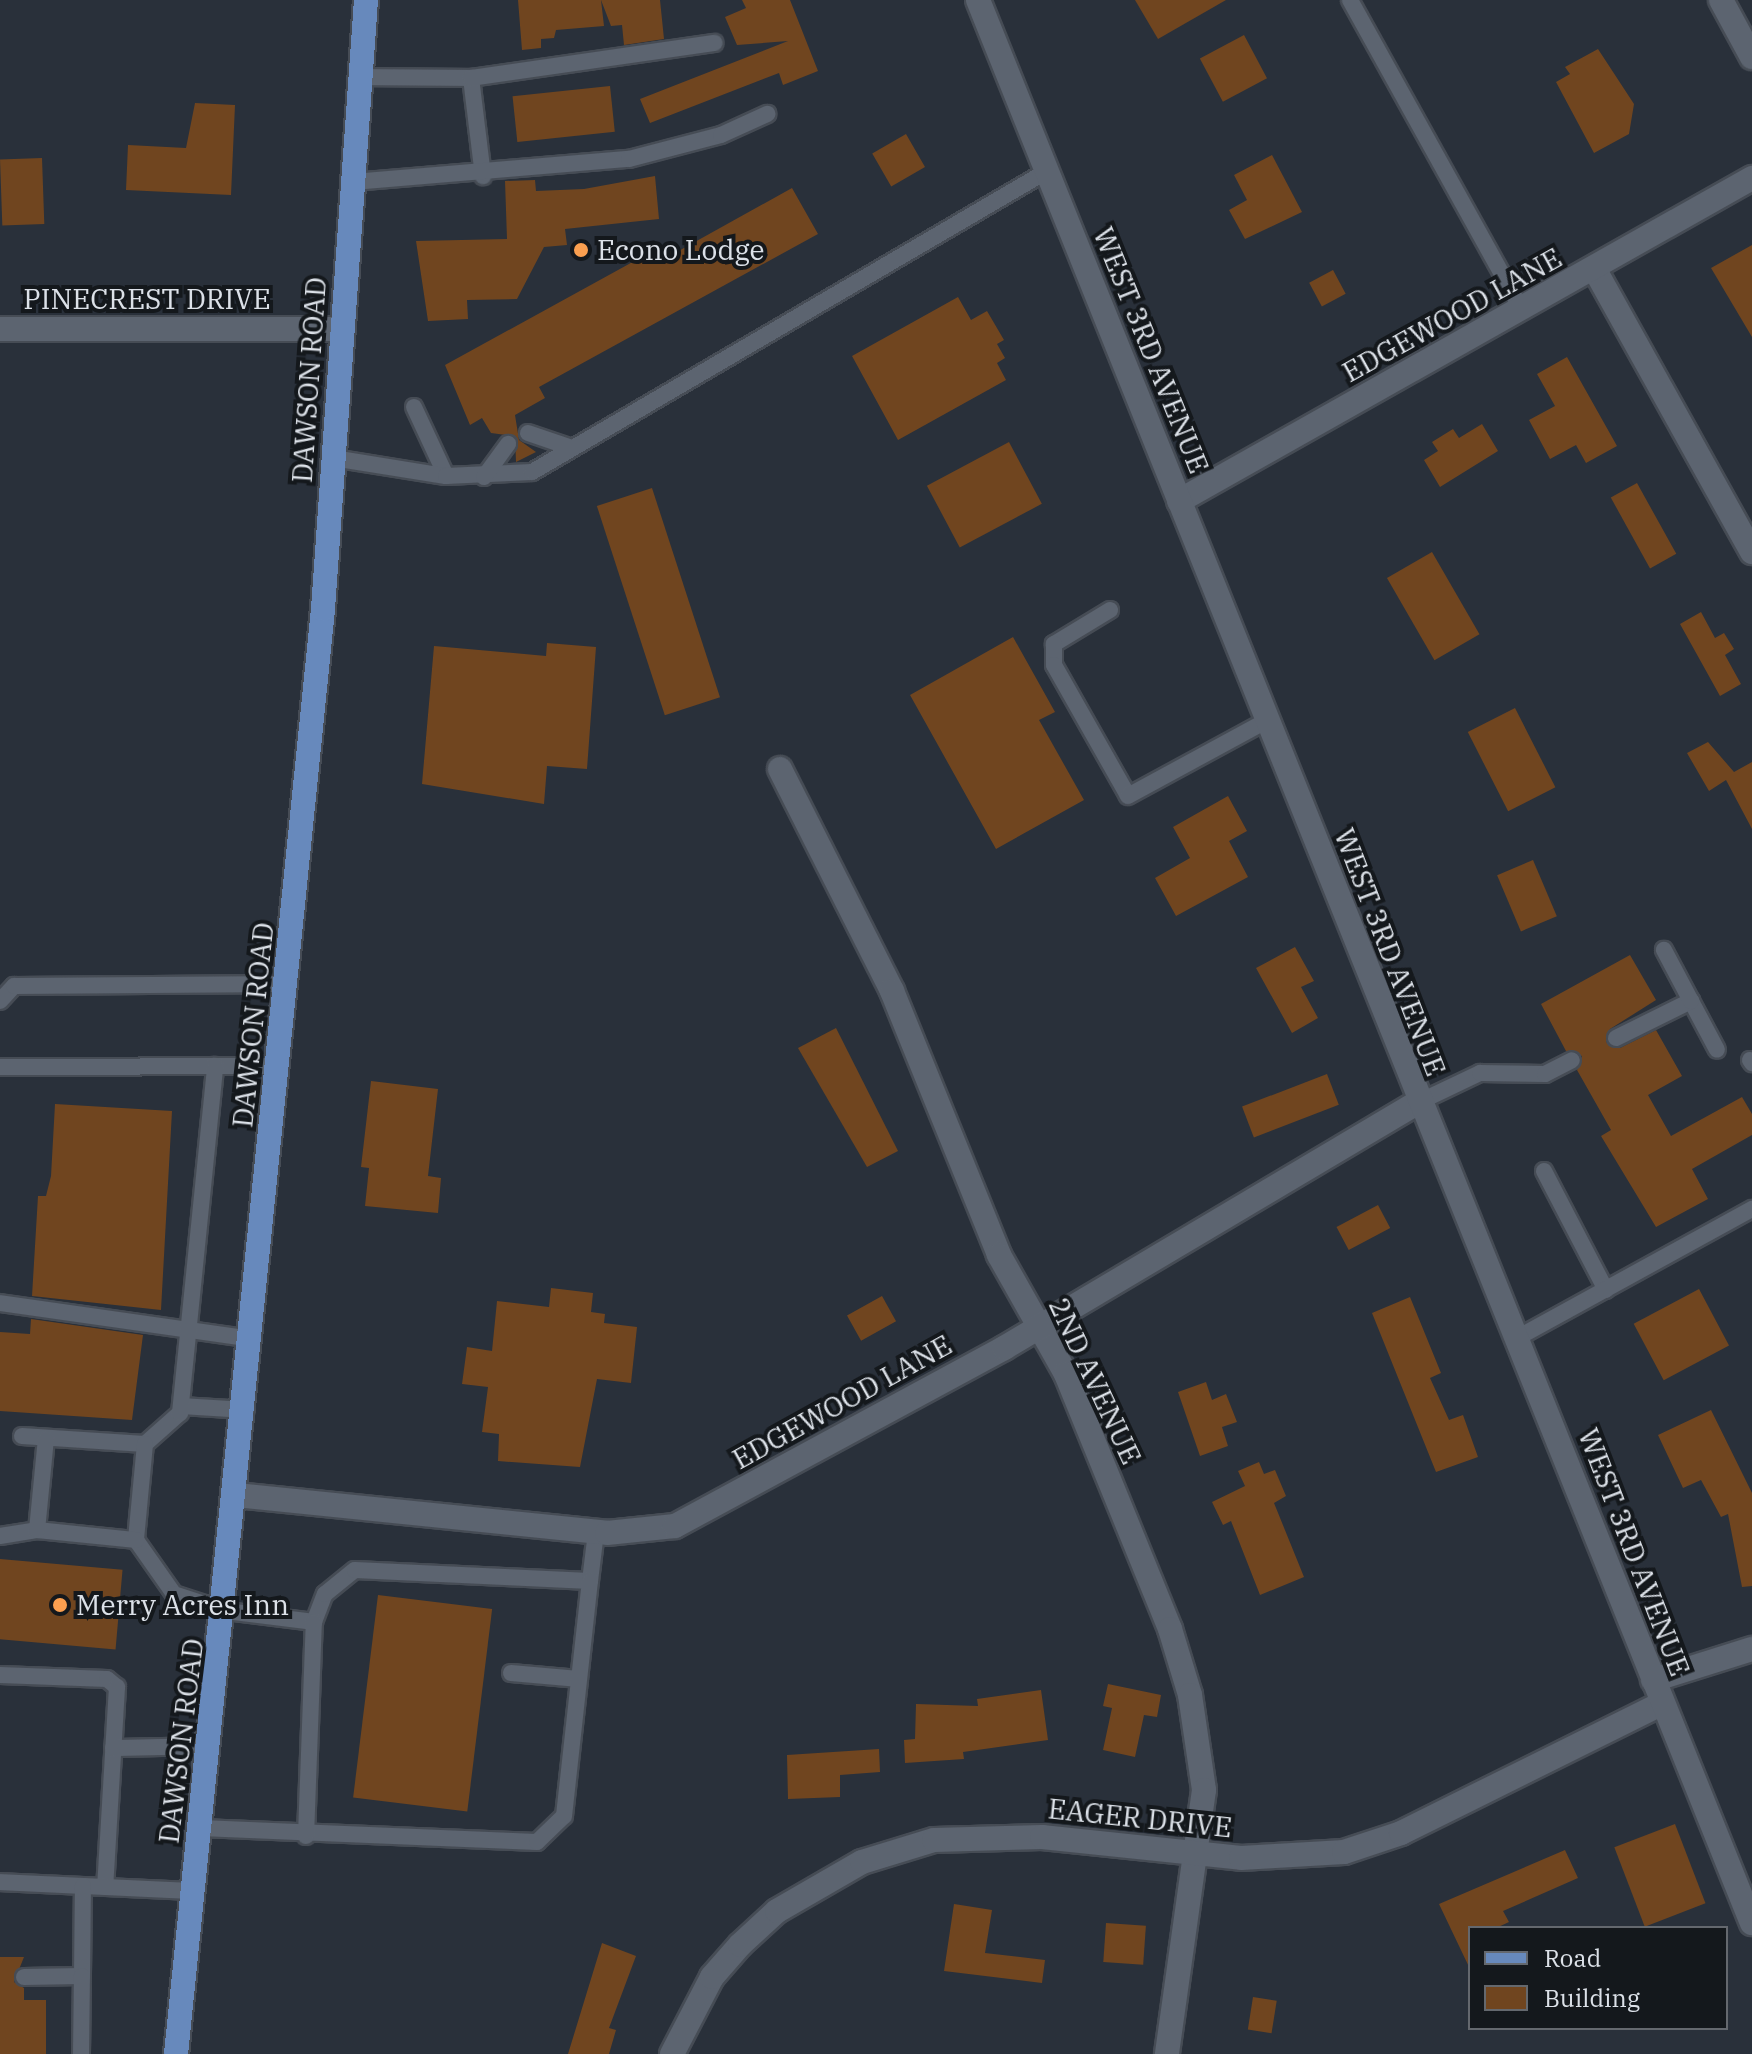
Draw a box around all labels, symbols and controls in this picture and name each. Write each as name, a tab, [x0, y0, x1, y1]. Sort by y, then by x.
street label: WEST 3RD AVENUE	[1086, 222, 1216, 478]
place label: Econo Lodge	[597, 233, 765, 267]
marker: Econo Lodge	[572, 241, 590, 259]
street label: EDGEWOOD LANE	[1337, 241, 1567, 389]
street label: DAWSON ROAD	[285, 276, 333, 484]
street label: PINECREST DRIVE	[23, 282, 271, 316]
street label: WEST 3RD AVENUE	[1327, 823, 1453, 1081]
street label: DAWSON ROAD	[226, 921, 280, 1129]
street label: 2ND AVENUE	[1042, 1293, 1148, 1469]
street label: EDGEWOOD LANE	[727, 1328, 957, 1476]
street label: WEST 3RD AVENUE	[1571, 1423, 1697, 1681]
place label: Merry Acres Inn	[76, 1588, 289, 1622]
marker: Merry Acres Inn	[51, 1596, 69, 1614]
street label: DAWSON ROAD	[152, 1637, 210, 1845]
street label: EAGER DRIVE	[1046, 1792, 1234, 1844]
legend	[1468, 1926, 1728, 2030]
text: Road	[1544, 1942, 1601, 1974]
text: Building	[1544, 1982, 1640, 2014]

